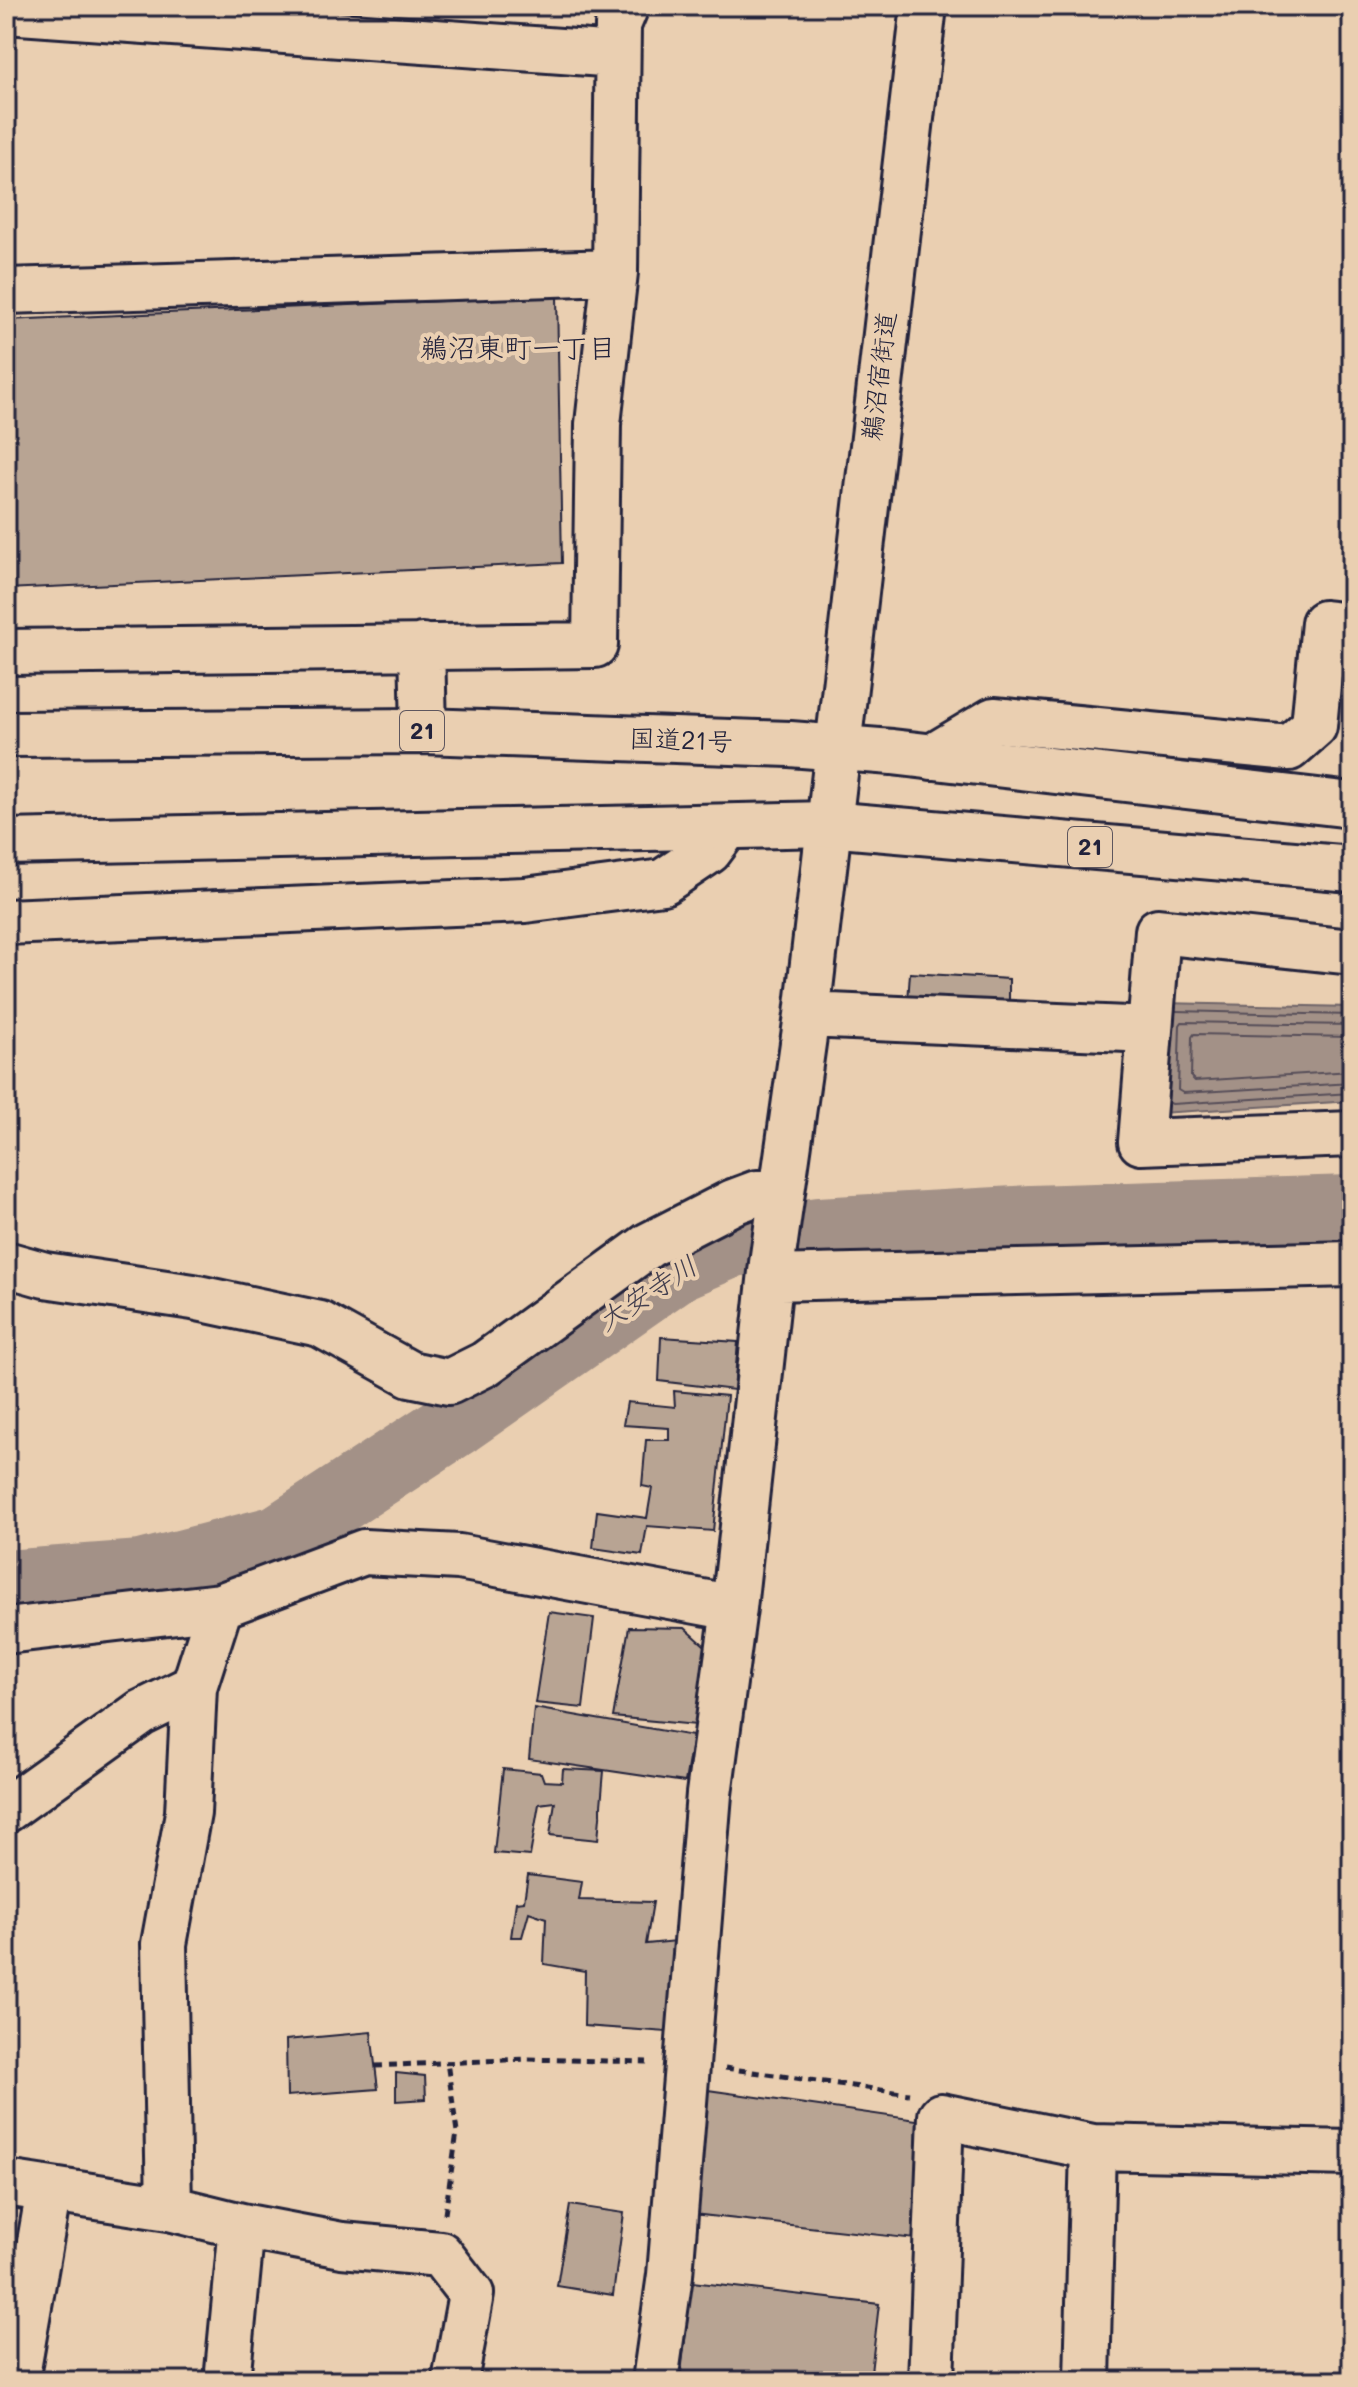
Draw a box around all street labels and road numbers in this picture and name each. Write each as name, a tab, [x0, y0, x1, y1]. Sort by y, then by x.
street label: 鵜沼宿街道	[853, 309, 903, 442]
road number: 21	[400, 711, 444, 751]
street label: 国道21号	[628, 720, 734, 758]
road number: 21	[1068, 827, 1112, 867]

